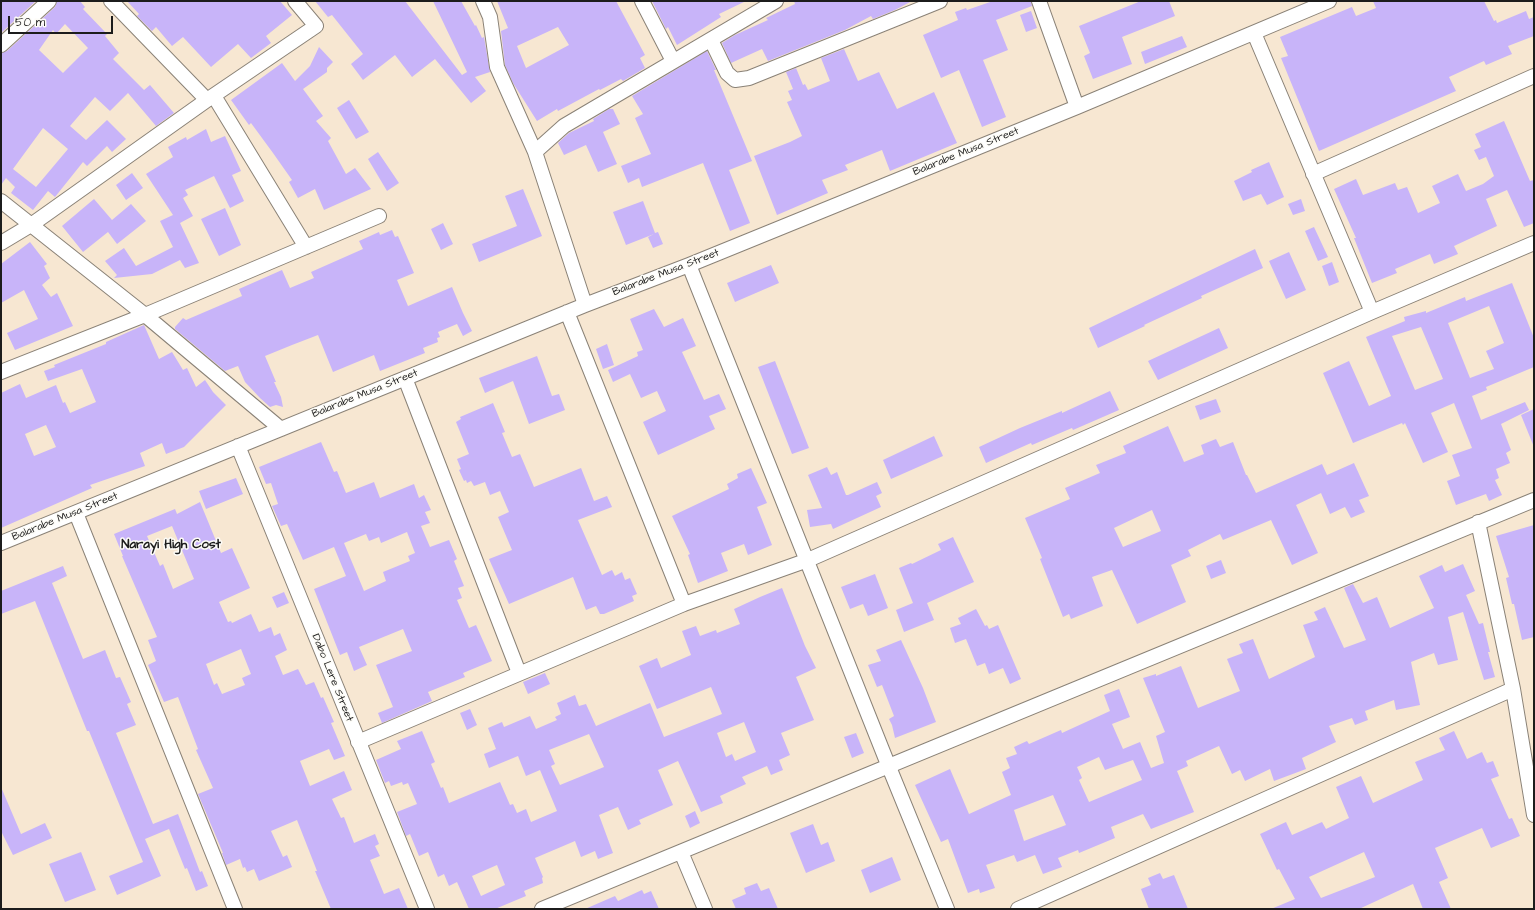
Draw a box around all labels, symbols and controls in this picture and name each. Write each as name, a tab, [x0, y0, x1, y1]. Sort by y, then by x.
scale bar	[10, 8, 115, 34]
text: 50 m	[15, 14, 45, 31]
street label: Balarabe Musa Street	[911, 125, 1021, 179]
street label: Balarabe Musa Street	[611, 247, 721, 299]
street label: Balarabe Musa Street	[310, 367, 420, 421]
street label: Balarabe Musa Street	[10, 490, 120, 544]
district label: Narayi High Cost	[121, 537, 221, 553]
street label: Dabo Lere Street	[308, 632, 356, 724]

